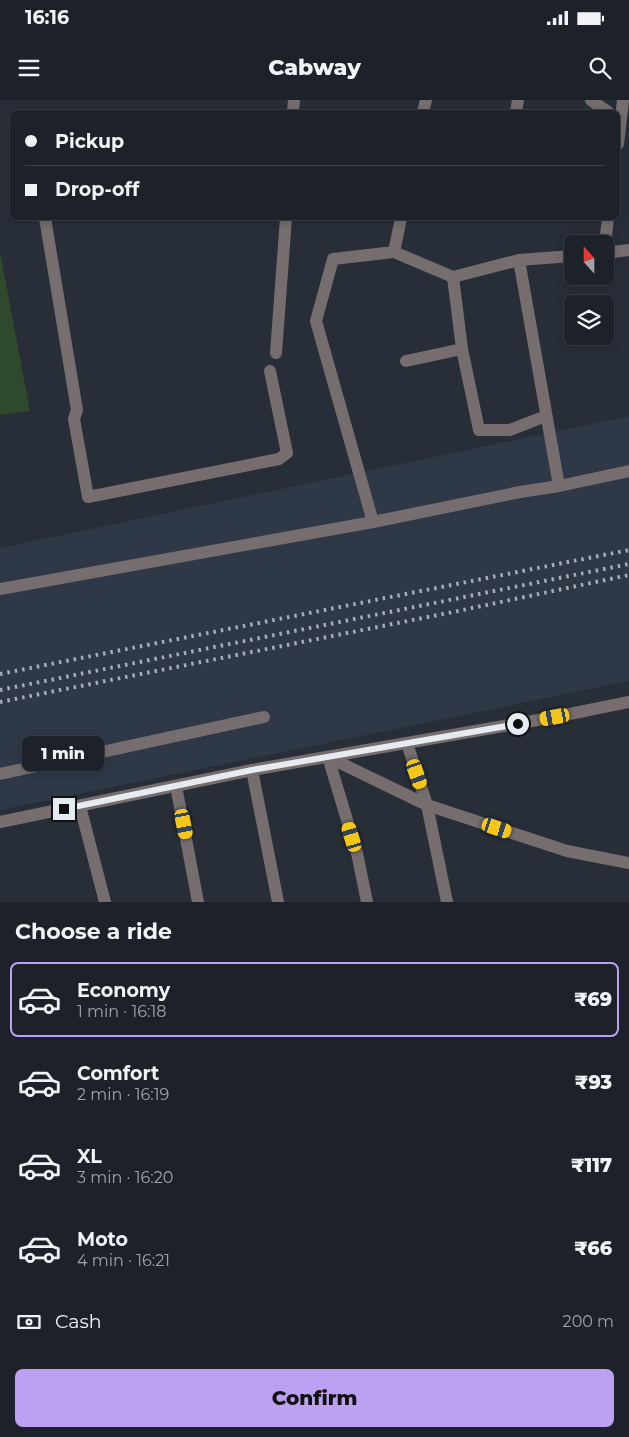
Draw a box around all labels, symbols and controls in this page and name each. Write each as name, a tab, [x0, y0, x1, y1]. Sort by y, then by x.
text: 16:16	[25, 6, 69, 29]
icon: menu	[15, 54, 43, 82]
text: Cabway	[268, 54, 361, 81]
icon: search	[586, 54, 614, 82]
text: Pickup	[55, 130, 124, 153]
text: Drop-off	[55, 178, 139, 201]
north arrow	[564, 235, 614, 285]
map controls	[564, 235, 614, 345]
button: layers	[564, 295, 614, 345]
car	[538, 707, 571, 727]
route start	[507, 713, 529, 735]
callout: 1 min	[23, 736, 105, 772]
text: 1 min	[41, 744, 85, 763]
car	[405, 757, 428, 791]
route end	[53, 798, 75, 820]
car	[173, 808, 194, 840]
car	[480, 816, 513, 840]
car	[340, 820, 363, 854]
text: Choose a ride	[15, 918, 172, 945]
icon: car	[17, 977, 62, 1022]
text: Economy	[77, 979, 170, 1002]
text: ₹69	[574, 988, 612, 1011]
text: 1 min · 16:18	[77, 1002, 166, 1021]
icon: car	[17, 1060, 62, 1105]
text: Comfort	[77, 1062, 159, 1085]
text: ₹93	[575, 1071, 612, 1094]
text: 2 min · 16:19	[77, 1085, 169, 1104]
icon: car	[17, 1143, 62, 1188]
text: XL	[77, 1145, 102, 1168]
text: ₹117	[571, 1154, 612, 1177]
text: 3 min · 16:20	[77, 1168, 173, 1187]
icon: car	[17, 1226, 62, 1271]
text: Moto	[77, 1228, 128, 1251]
text: ₹66	[574, 1237, 612, 1260]
text: 4 min · 16:21	[77, 1251, 170, 1270]
icon: cash	[15, 1308, 43, 1336]
text: Cash	[55, 1310, 102, 1333]
text: 200 m	[563, 1312, 614, 1331]
button: Confirm	[15, 1369, 614, 1427]

